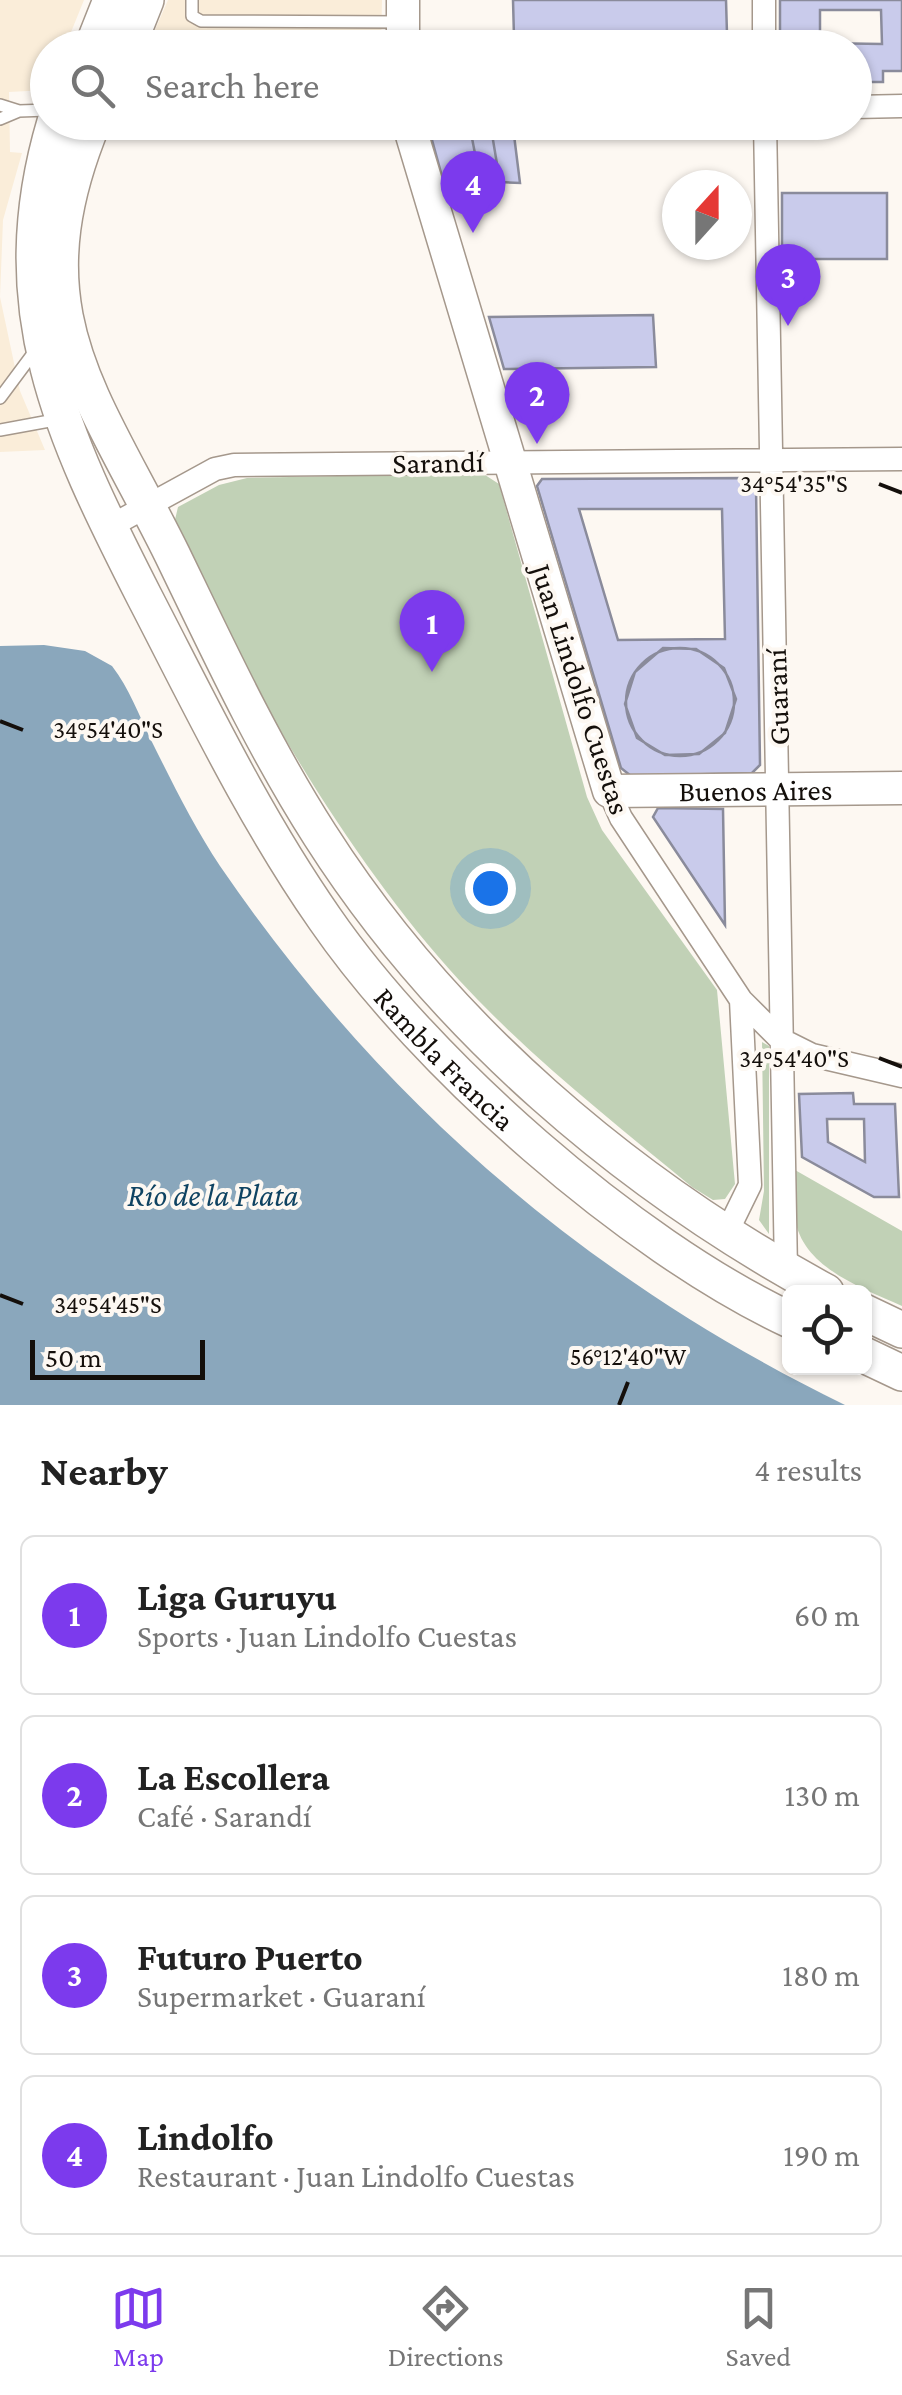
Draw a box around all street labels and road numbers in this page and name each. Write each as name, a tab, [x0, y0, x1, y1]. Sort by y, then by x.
street label: Sarandí	[392, 445, 485, 479]
street label: Juan Lindolfo Cuestas	[524, 557, 637, 818]
street label: Guaraní	[759, 647, 795, 746]
street label: Buenos Aires	[678, 772, 833, 807]
street label: Rambla Francia	[368, 980, 522, 1137]

